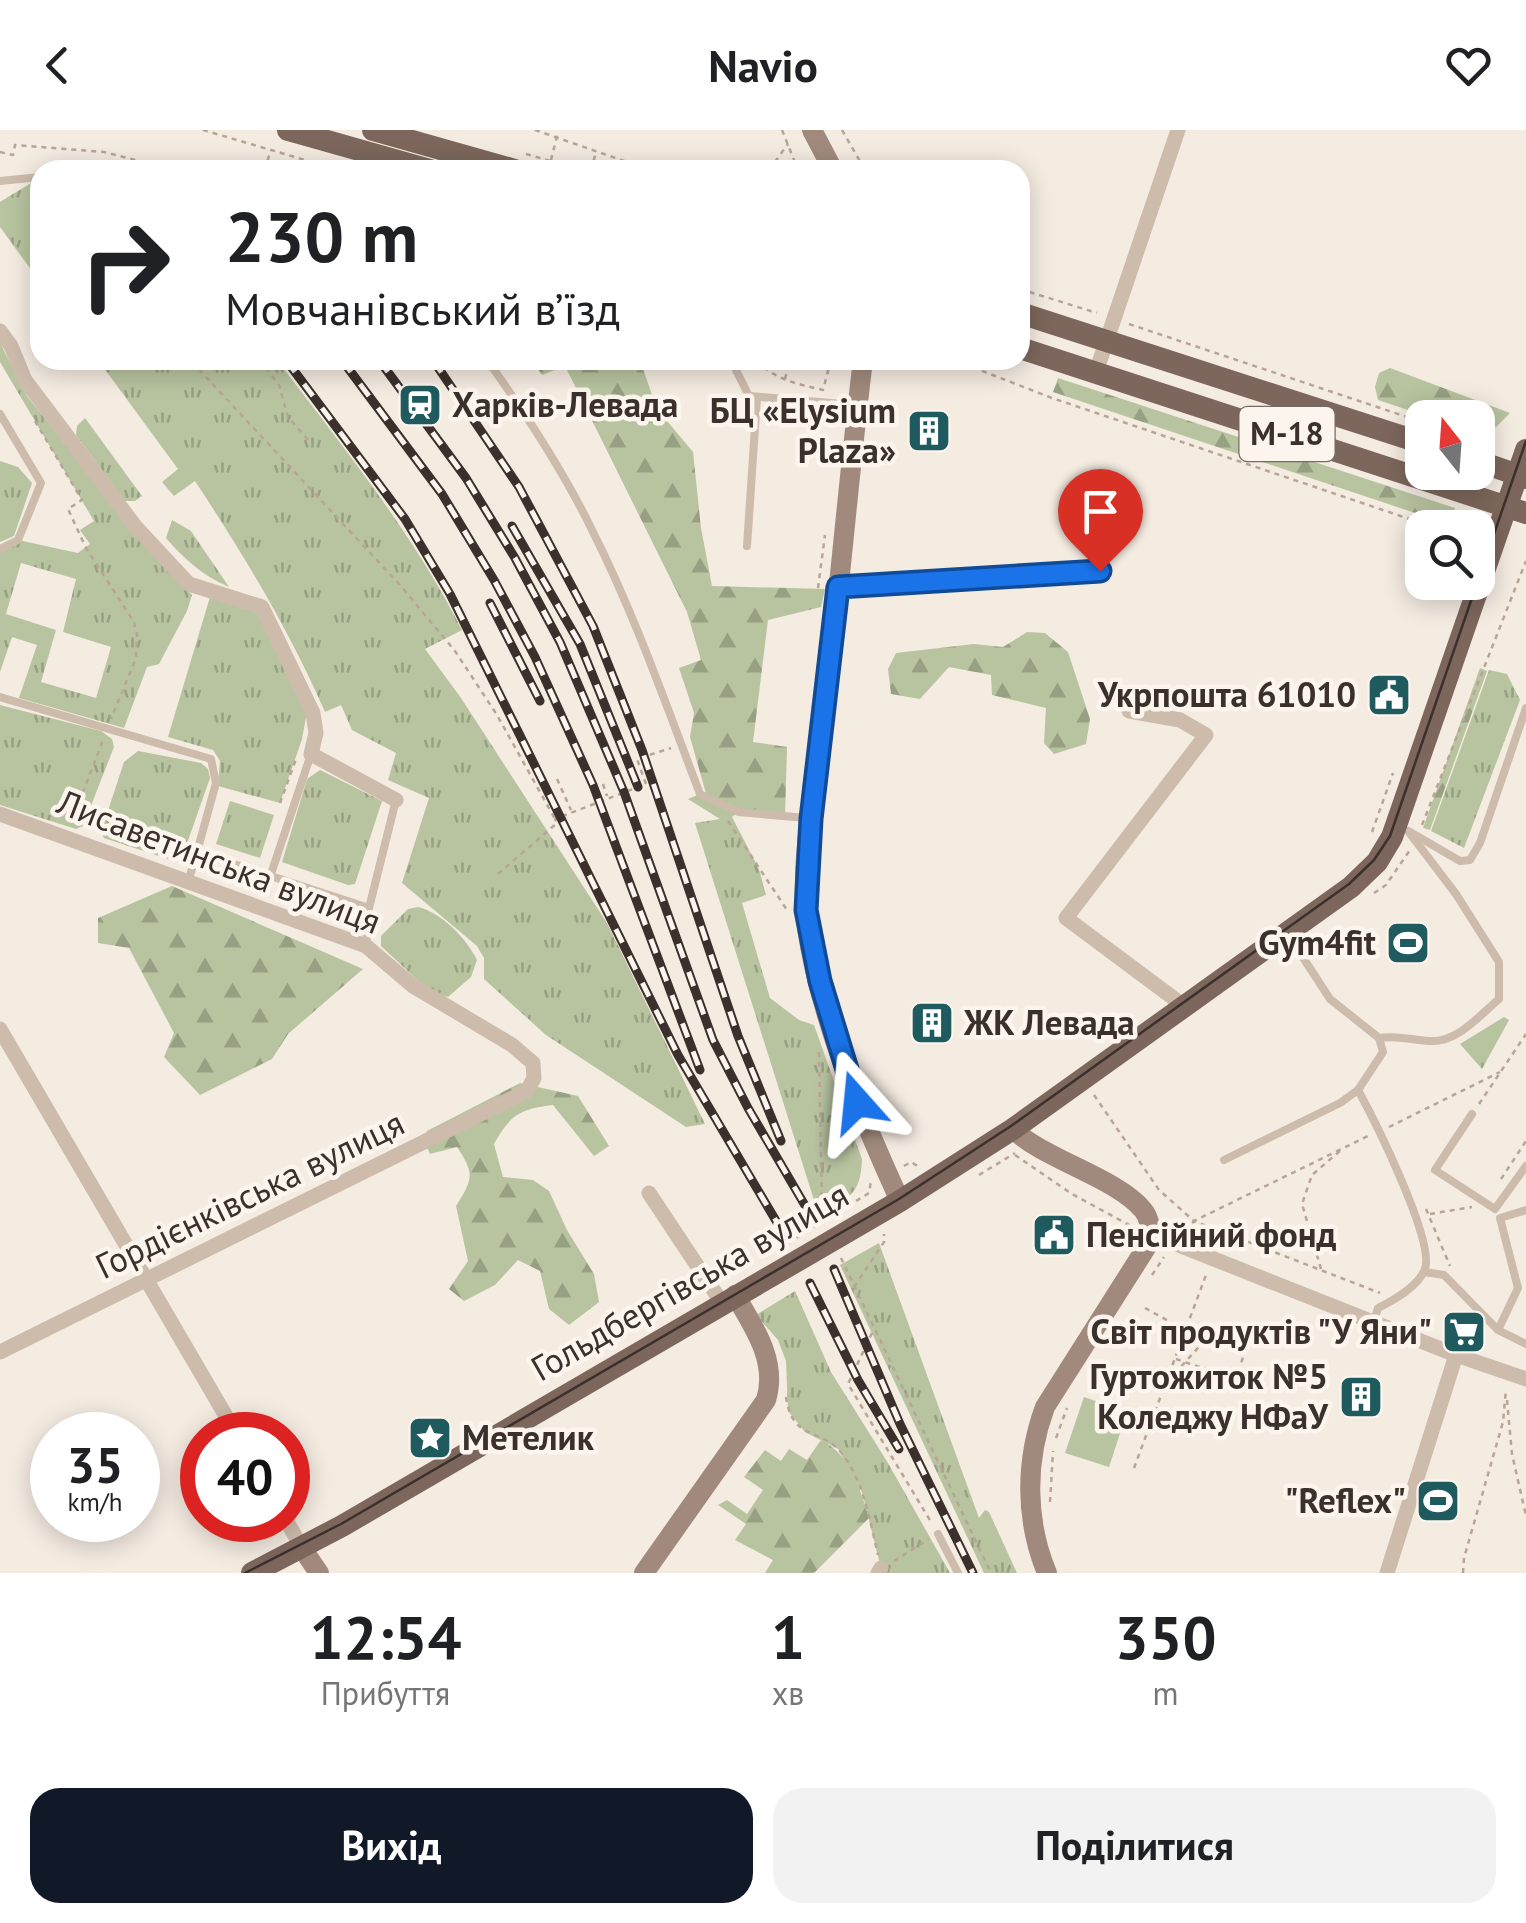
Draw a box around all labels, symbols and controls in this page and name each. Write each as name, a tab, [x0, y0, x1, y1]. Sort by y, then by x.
text: Navio	[708, 36, 818, 94]
icon: back	[30, 38, 85, 93]
icon: heart	[1441, 38, 1496, 93]
text: 230 m	[225, 191, 418, 281]
icon: right	[60, 200, 190, 330]
text: Мовчанівський в’їзд	[225, 279, 620, 337]
place label: Харків-Левада	[452, 381, 678, 427]
station icon: Харків-Левада	[397, 382, 443, 428]
place label: БЦ «Elysium Plaza»	[710, 387, 896, 473]
north arrow	[1405, 400, 1495, 490]
map controls	[1405, 400, 1495, 600]
road number: М-18	[1240, 407, 1334, 461]
building icon: БЦ «Elysium Plaza»	[906, 408, 952, 454]
pin	[1058, 469, 1143, 572]
icon: arrive	[1073, 484, 1128, 539]
button: search	[1405, 510, 1495, 600]
place label: Укрпошта 61010	[1097, 671, 1356, 717]
public building icon: Укрпошта 61010	[1366, 672, 1412, 718]
street label: Лисаветинська вулиця	[50, 778, 387, 944]
place label: Gym4fit	[1258, 919, 1377, 965]
sports icon: Gym4fit	[1385, 920, 1431, 966]
place label: ЖК Левада	[963, 999, 1135, 1045]
building icon: ЖК Левада	[909, 1000, 955, 1046]
position arrow	[805, 1050, 909, 1154]
street label: Гордієнківська вулиця	[88, 1099, 411, 1289]
street label: Гольдбергівська вулиця	[523, 1171, 856, 1391]
place label: Пенсійний фонд	[1086, 1211, 1336, 1257]
public building icon: Пенсійний фонд	[1031, 1212, 1077, 1258]
place label: Світ продуктів "У Яни"	[1090, 1308, 1432, 1354]
supermarket icon: Світ продуктів "У Яни"	[1441, 1309, 1487, 1355]
place label: Гуртожиток №5 Коледжу НФаУ	[1090, 1353, 1329, 1439]
building icon: Гуртожиток №5 Коледжу НФаУ	[1338, 1374, 1384, 1420]
speed limit sign: 40	[180, 1412, 310, 1542]
place label: Метелик	[462, 1414, 595, 1460]
place icon: Метелик	[407, 1415, 453, 1461]
text: 35	[67, 1432, 123, 1497]
place label: "Reflex"	[1285, 1477, 1406, 1523]
sports icon: "Reflex"	[1415, 1478, 1461, 1524]
text: km/h	[68, 1486, 122, 1518]
text: 12:54	[309, 1598, 462, 1676]
text: 1	[771, 1598, 805, 1676]
text: 350	[1114, 1598, 1217, 1676]
text: Прибуття	[321, 1672, 450, 1714]
text: хв	[772, 1672, 804, 1714]
text: m	[1153, 1672, 1179, 1714]
button: Вихід	[30, 1788, 753, 1903]
button: Поділитися	[773, 1788, 1496, 1903]

